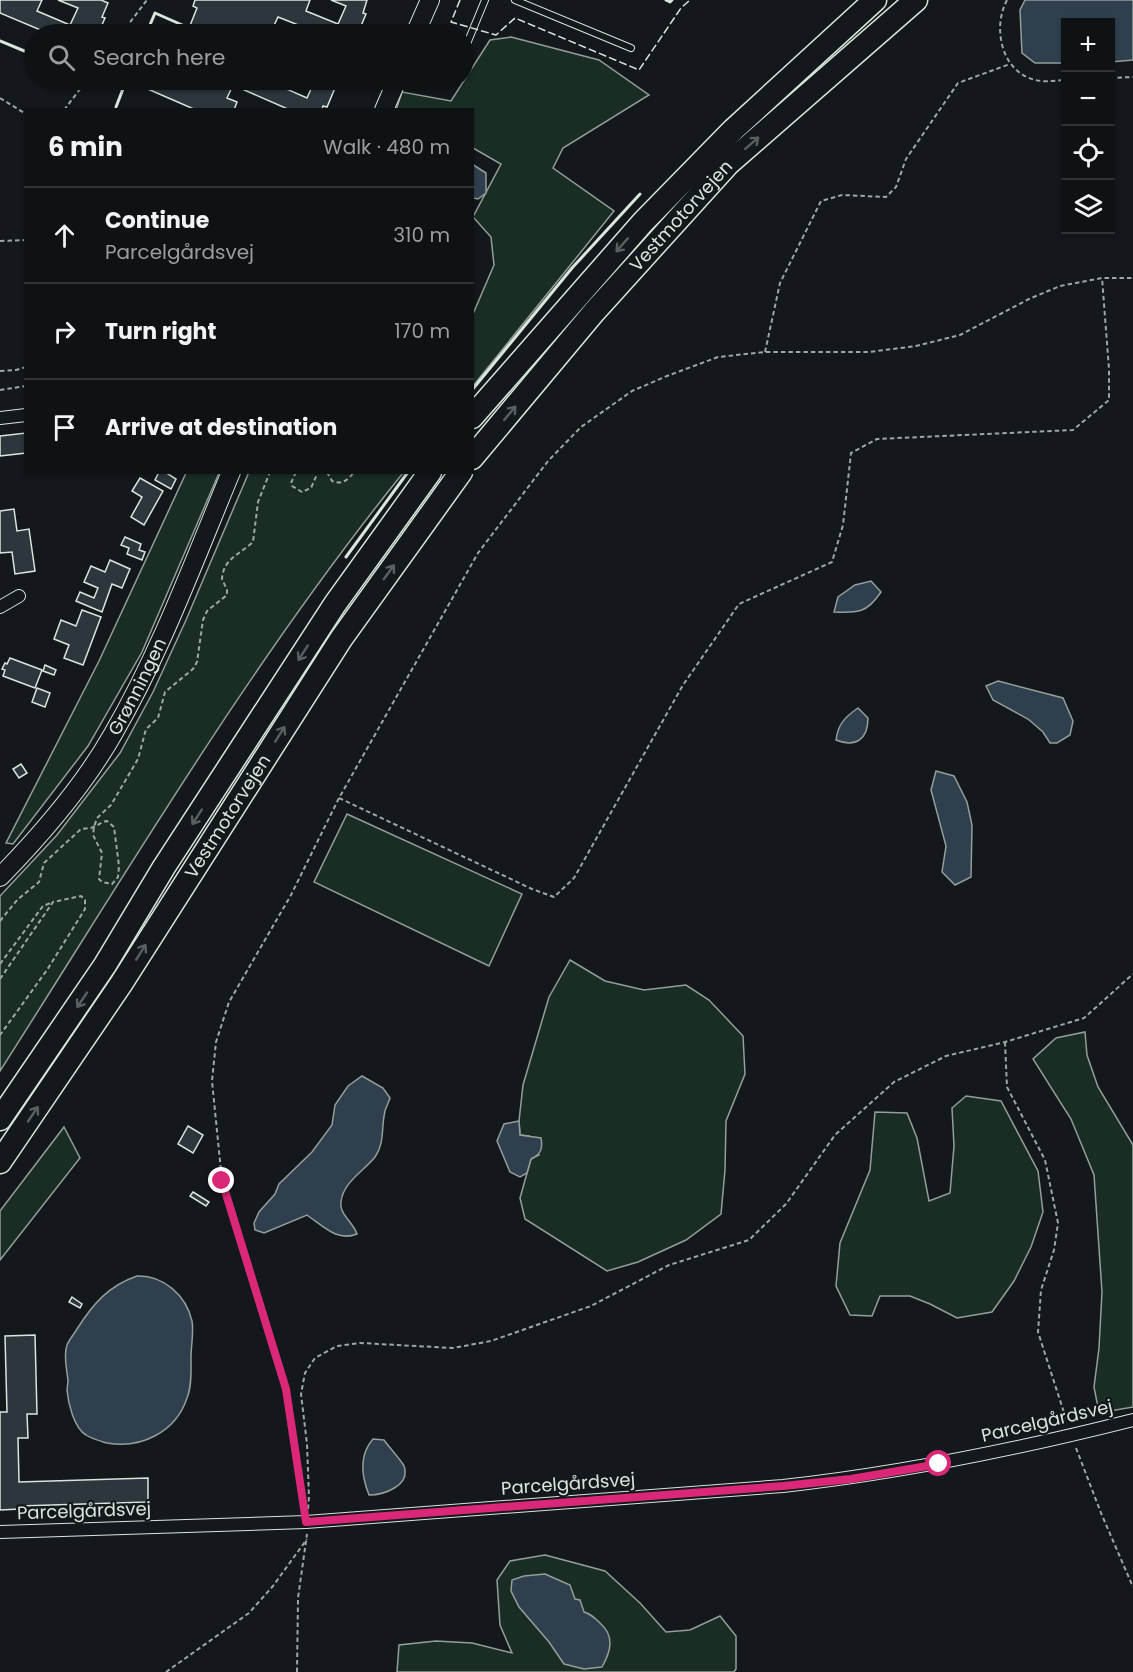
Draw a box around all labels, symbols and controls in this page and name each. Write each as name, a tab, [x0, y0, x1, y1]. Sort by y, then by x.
map controls	[1061, 18, 1115, 234]
button: +	[1061, 18, 1115, 72]
search box	[24, 24, 474, 90]
icon: search	[45, 41, 78, 74]
text: Search here	[93, 42, 226, 73]
button: −	[1061, 72, 1115, 126]
button: locate	[1061, 126, 1115, 180]
text: 6 min	[48, 129, 123, 165]
text: Walk · 480 m	[323, 133, 450, 161]
one-way arrow	[744, 136, 759, 150]
street label: Vestmotorvejen	[624, 154, 738, 277]
button: layers	[1061, 180, 1115, 234]
text: Continue	[105, 205, 209, 236]
icon: ahead	[48, 219, 81, 252]
text: 310 m	[393, 221, 450, 249]
one-way arrow	[615, 237, 629, 252]
text: Parcelgårdsvej	[105, 238, 254, 266]
icon: right	[48, 315, 81, 348]
text: Turn right	[105, 316, 216, 347]
text: 170 m	[394, 317, 450, 345]
one-way arrow	[503, 406, 517, 421]
icon: arrive	[48, 411, 81, 444]
text: Arrive at destination	[105, 412, 337, 443]
one-way arrow	[382, 565, 395, 581]
street label: Grønningen	[102, 634, 172, 740]
one-way arrow	[297, 645, 309, 661]
one-way arrow	[274, 726, 286, 743]
street label: Vestmotorvejen	[179, 749, 276, 883]
one-way arrow	[191, 808, 203, 825]
one-way arrow	[136, 944, 148, 961]
one-way arrow	[75, 991, 88, 1008]
one-way arrow	[27, 1106, 39, 1123]
route end	[208, 1167, 234, 1193]
street label: Parcelgårdsvej	[979, 1393, 1115, 1448]
route start	[925, 1450, 951, 1476]
street label: Parcelgårdsvej	[500, 1466, 636, 1501]
street label: Parcelgårdsvej	[17, 1496, 151, 1525]

